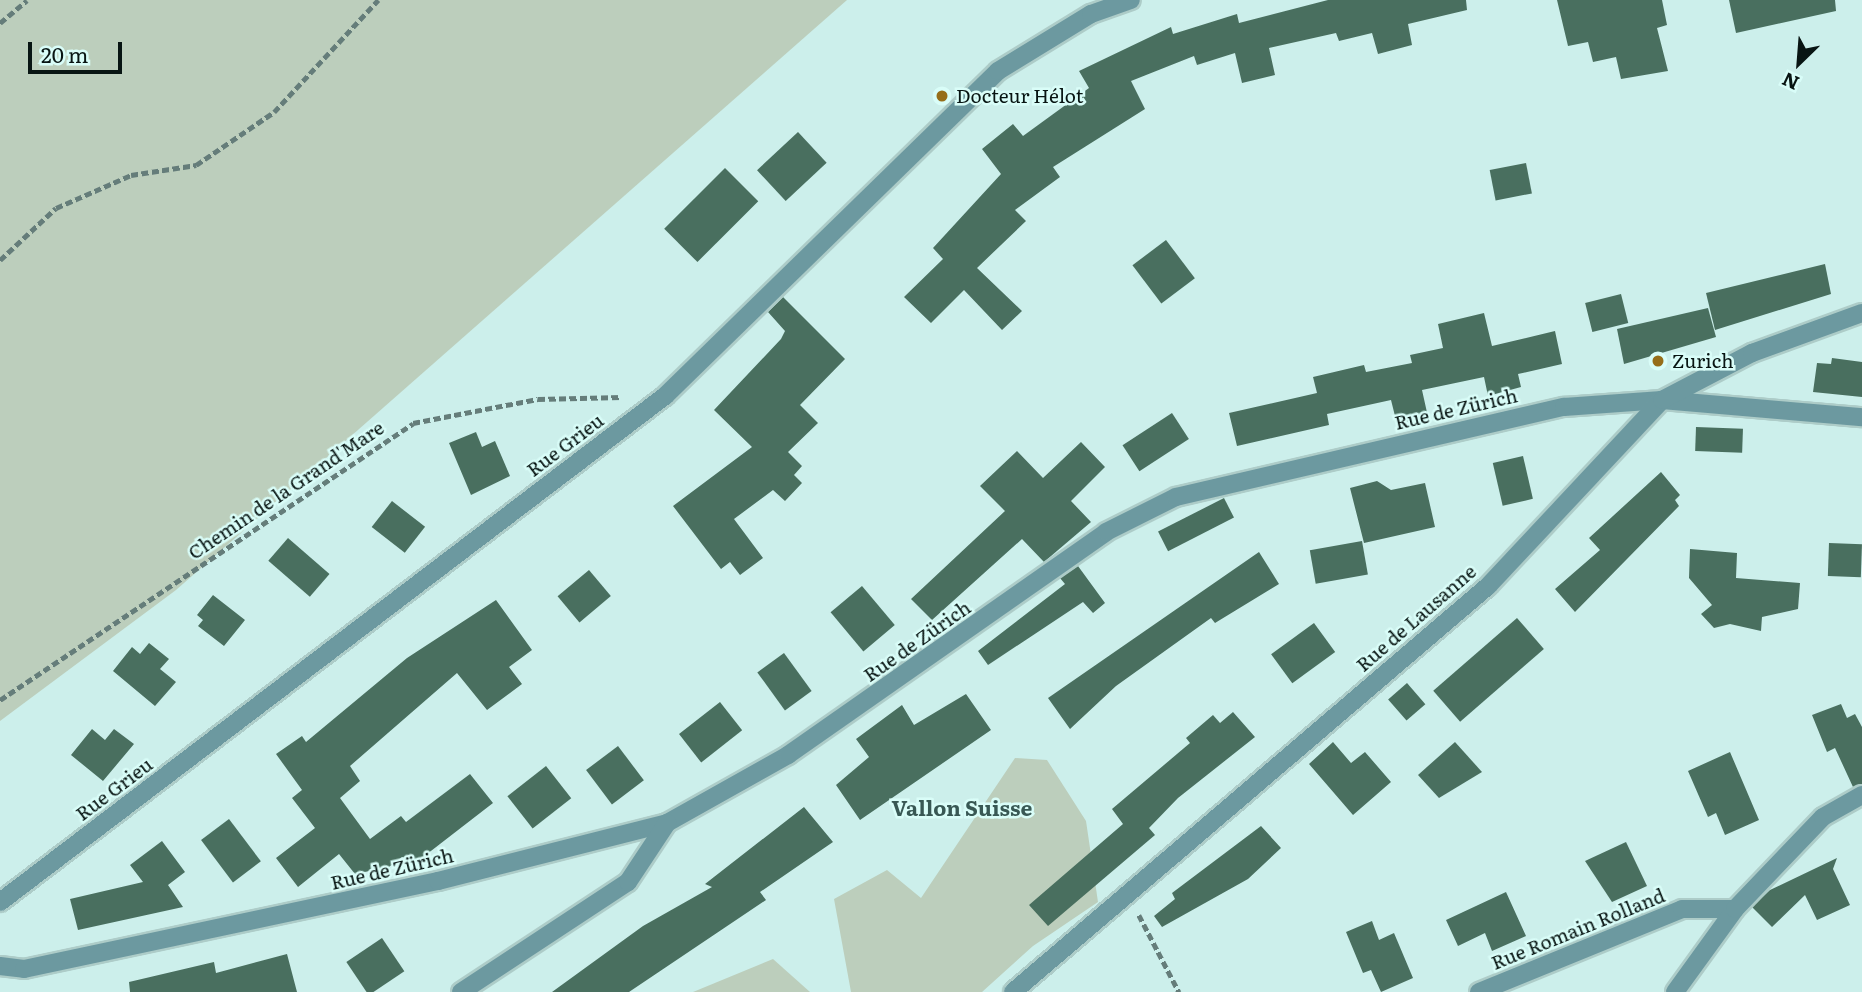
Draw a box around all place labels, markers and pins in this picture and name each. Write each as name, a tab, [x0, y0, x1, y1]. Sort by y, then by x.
place label: Docteur Hélot	[956, 85, 1083, 107]
marker: Docteur Hélot	[934, 88, 950, 104]
place label: Zurich	[1672, 350, 1734, 372]
marker: Zurich	[1650, 353, 1666, 369]

